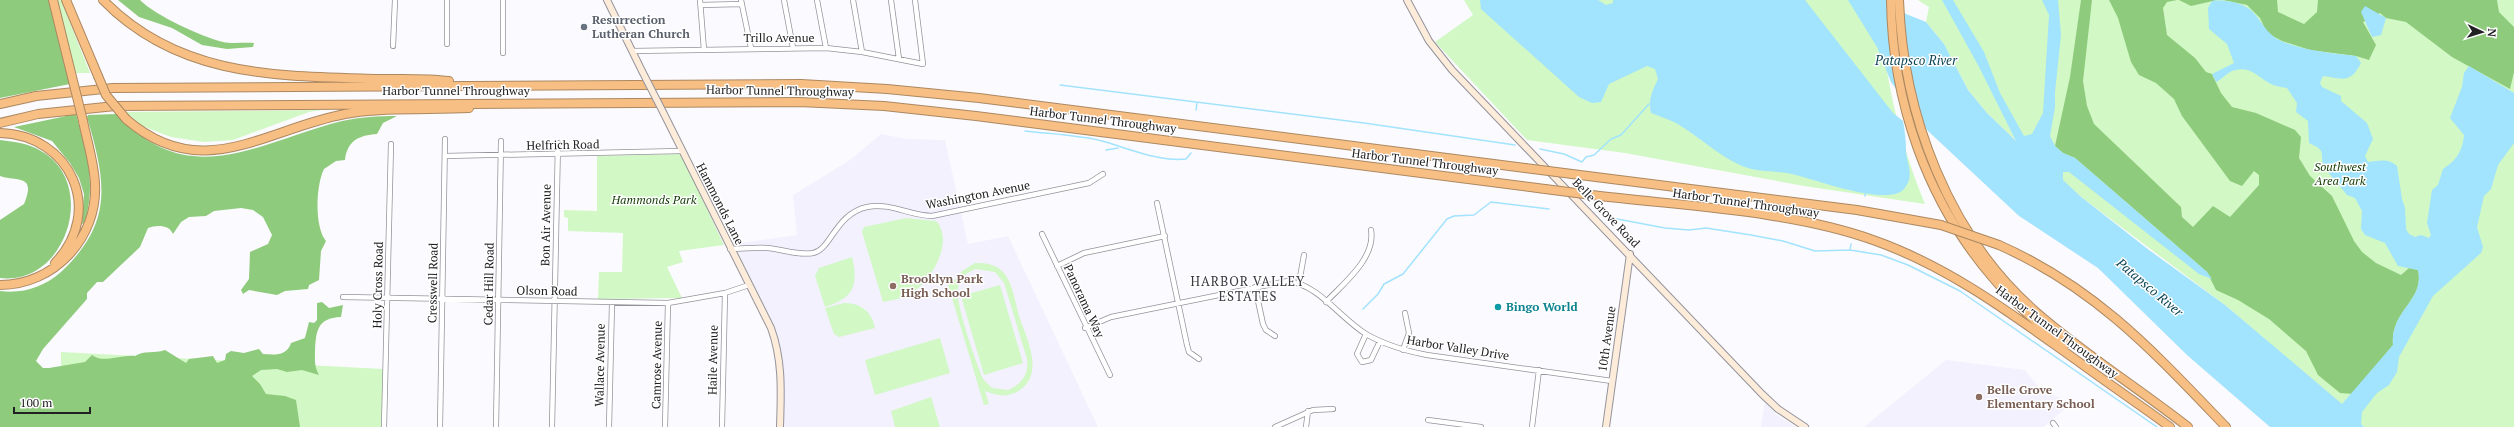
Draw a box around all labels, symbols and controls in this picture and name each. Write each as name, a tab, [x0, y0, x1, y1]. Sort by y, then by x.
place label: Resurrection Lutheran Church	[592, 12, 690, 41]
north arrow	[2462, 12, 2502, 52]
marker: Resurrection Lutheran Church	[579, 22, 589, 32]
text: N	[2485, 28, 2499, 38]
street label: Trillo Avenue	[743, 30, 815, 45]
water label: Patapsco River	[1874, 51, 1958, 69]
street label: Harbor Tunnel Throughway	[706, 82, 855, 99]
street label: Harbor Tunnel Throughway	[382, 83, 531, 98]
street label: Harbor Tunnel Throughway	[1029, 103, 1178, 136]
street label: Helfrich Road	[526, 136, 600, 153]
street label: Harbor Tunnel Throughway	[1351, 145, 1500, 178]
park label: Southwest Area Park	[2314, 159, 2367, 188]
street label: Hammonds Lane	[693, 160, 748, 247]
street label: Belle Grove Road	[1570, 175, 1643, 251]
street label: Washington Avenue	[924, 177, 1031, 212]
street label: Bon Air Avenue	[537, 184, 554, 266]
street label: Harbor Tunnel Throughway	[1672, 185, 1821, 220]
park label: Hammonds Park	[610, 192, 697, 207]
street label: Holy Cross Road	[369, 241, 386, 329]
street label: Cresswell Road	[424, 242, 441, 323]
street label: Cedar Hill Road	[480, 242, 497, 326]
water label: Patapsco River	[2112, 253, 2188, 321]
street label: Panorama Way	[1061, 262, 1108, 341]
place label: Brooklyn Park High School	[901, 271, 983, 300]
district label: HARBOR VALLEY ESTATES	[1191, 272, 1305, 305]
marker: Brooklyn Park High School	[888, 281, 898, 291]
street label: Olson Road	[516, 282, 578, 299]
street label: Harbor Tunnel Throughway	[1993, 282, 2122, 382]
place label: Bingo World	[1506, 299, 1578, 314]
marker: Bingo World	[1493, 302, 1503, 312]
street label: 10th Avenue	[1594, 305, 1619, 373]
street label: Camrose Avenue	[648, 321, 665, 409]
street label: Wallace Avenue	[591, 323, 608, 407]
street label: Haile Avenue	[704, 325, 721, 395]
street label: Harbor Valley Drive	[1406, 332, 1510, 363]
place label: Belle Grove Elementary School	[1987, 382, 2095, 411]
scale bar	[14, 389, 90, 415]
marker: Belle Grove Elementary School	[1974, 392, 1984, 402]
text: 100 m	[20, 395, 53, 410]

